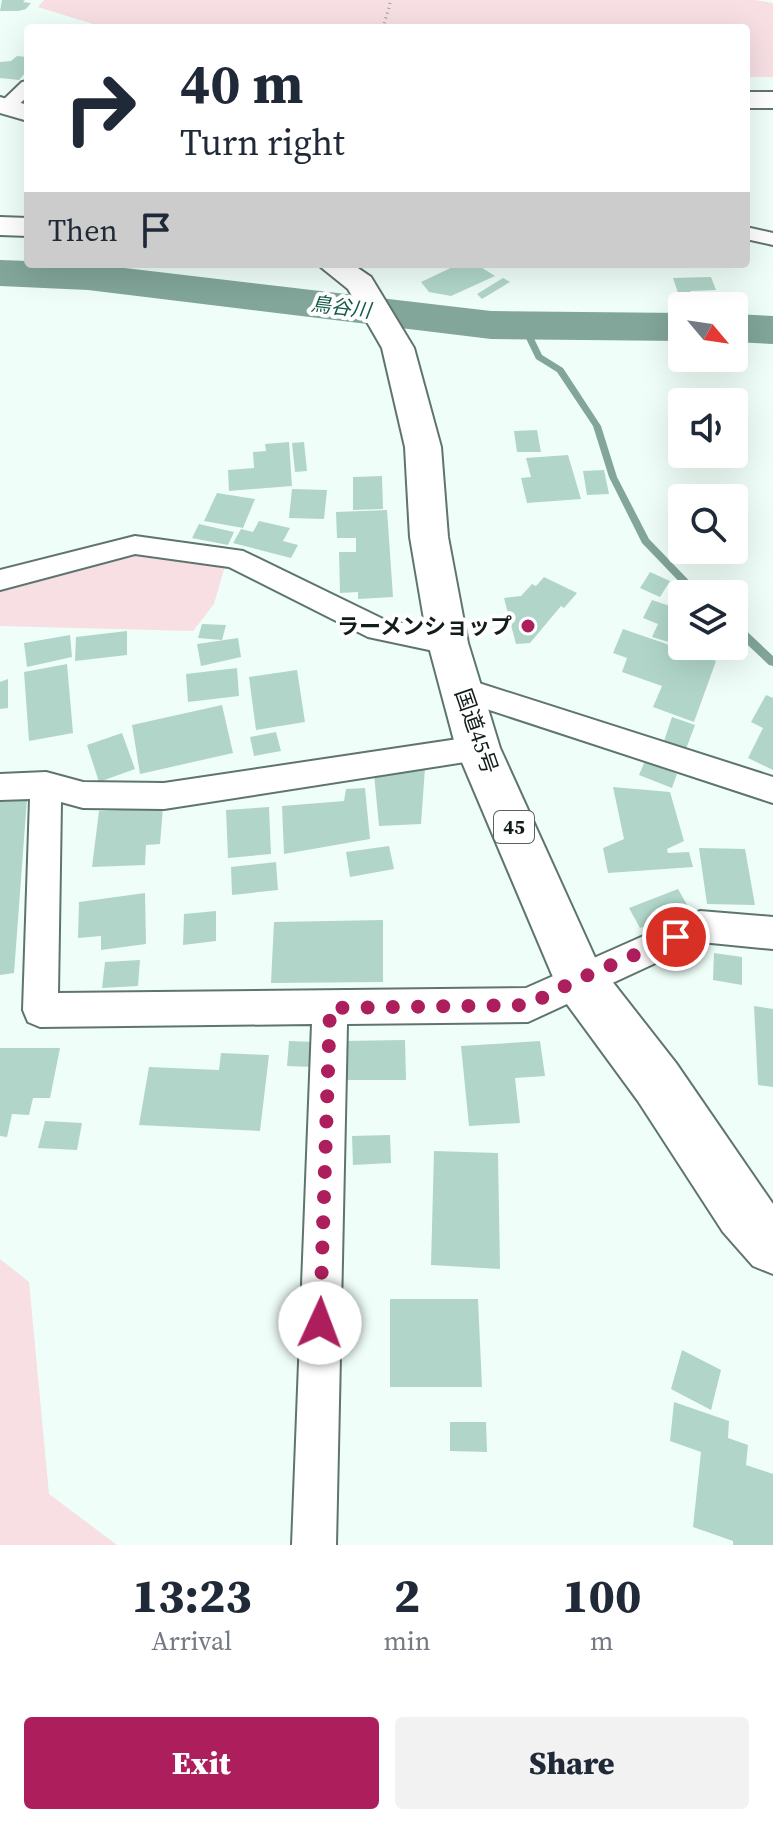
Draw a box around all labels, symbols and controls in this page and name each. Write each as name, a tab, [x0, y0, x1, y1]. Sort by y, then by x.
text: 40 m	[180, 45, 303, 122]
icon: right	[48, 56, 152, 160]
text: Turn right	[180, 118, 345, 167]
icon: arrive	[134, 208, 178, 252]
text: Then	[48, 210, 118, 251]
water label: 鳥谷川	[310, 289, 374, 325]
north arrow	[668, 292, 748, 372]
map controls	[668, 292, 748, 660]
button: sound	[668, 388, 748, 468]
button: search	[668, 484, 748, 564]
button: layers	[668, 580, 748, 660]
place label: ラーメンショップ	[337, 611, 512, 641]
marker: ラーメンショップ	[519, 617, 537, 635]
street label: 国道45号	[448, 685, 506, 777]
road number: 45	[494, 811, 534, 843]
pin	[642, 903, 710, 971]
icon: arrive	[654, 915, 698, 959]
position arrow	[278, 1281, 362, 1365]
text: 13:23	[132, 1562, 252, 1628]
text: 2	[394, 1562, 420, 1628]
text: 100	[562, 1562, 641, 1628]
text: Arrival	[152, 1623, 232, 1659]
text: min	[383, 1623, 430, 1659]
text: m	[590, 1623, 613, 1659]
button: Exit	[24, 1717, 379, 1809]
button: Share	[395, 1717, 749, 1809]

